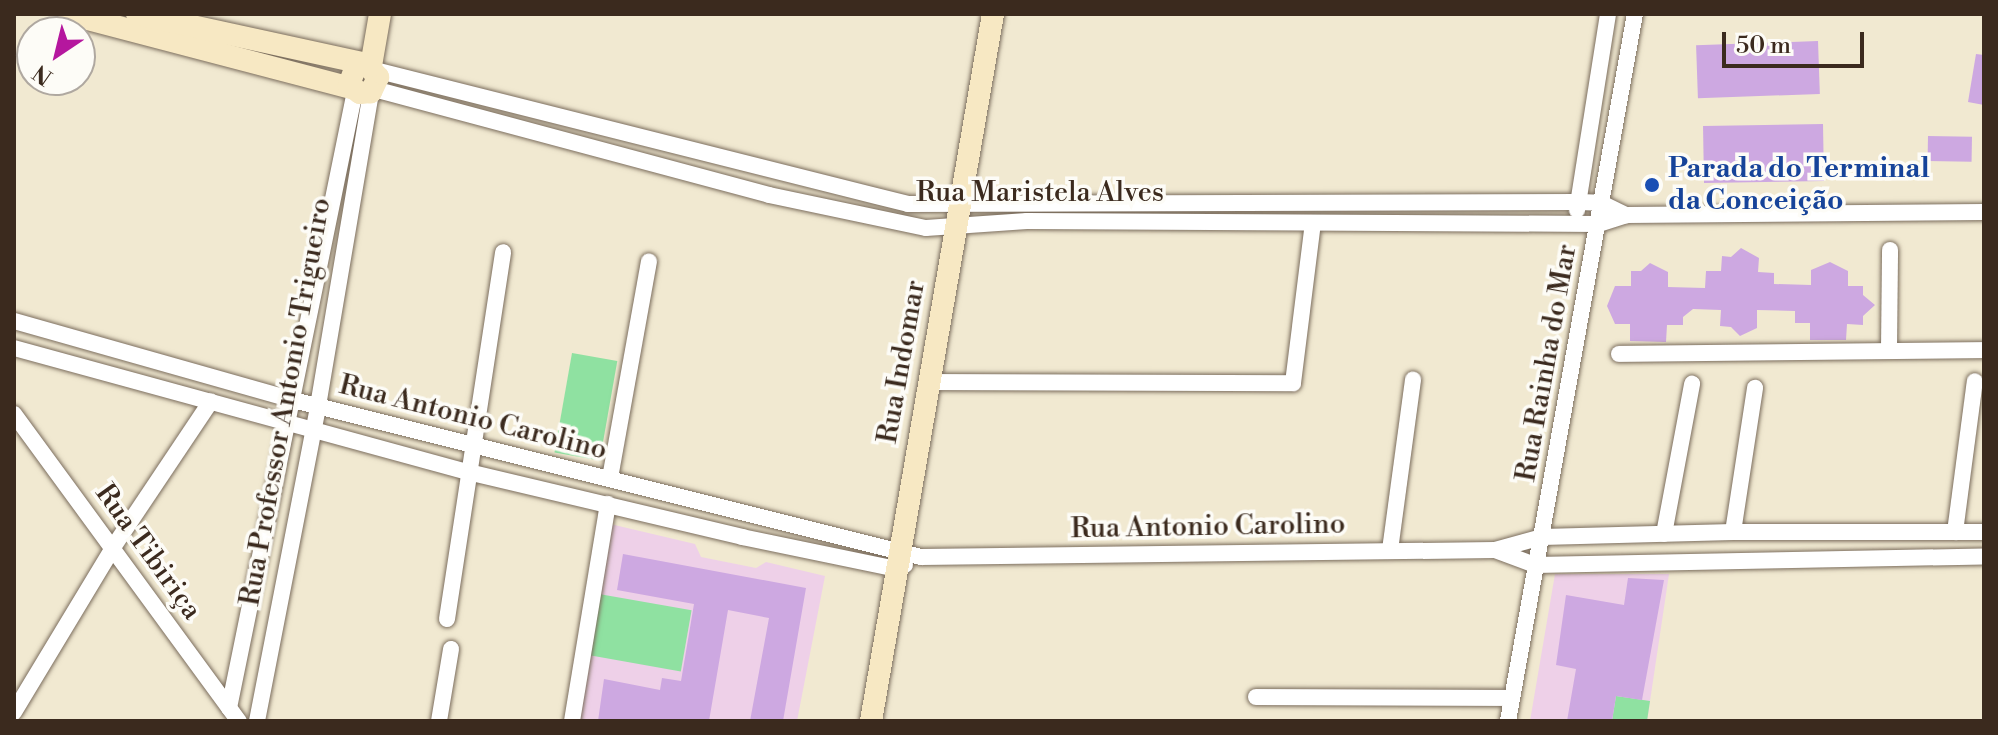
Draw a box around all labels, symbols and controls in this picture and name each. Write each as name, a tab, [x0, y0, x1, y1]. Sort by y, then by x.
north arrow	[16, 16, 96, 96]
scale bar	[1726, 16, 1868, 66]
text: 50 m	[1736, 31, 1791, 61]
text: N	[28, 58, 58, 90]
place label: Parada do Terminal da Conceição	[1668, 152, 1930, 218]
street label: Rua Maristela Alves	[916, 176, 1164, 210]
marker: Parada do Terminal da Conceição	[1643, 176, 1661, 194]
street label: Rua Professor Antonio Trigueiro	[234, 195, 338, 609]
street label: Rua Rainha do Mar	[1510, 242, 1584, 484]
street label: Rua Indomar	[871, 278, 933, 446]
street label: Rua Antonio Carolino	[336, 368, 610, 468]
street label: Rua Tibiriça	[88, 478, 208, 626]
street label: Rua Antonio Carolino	[1070, 508, 1346, 546]

